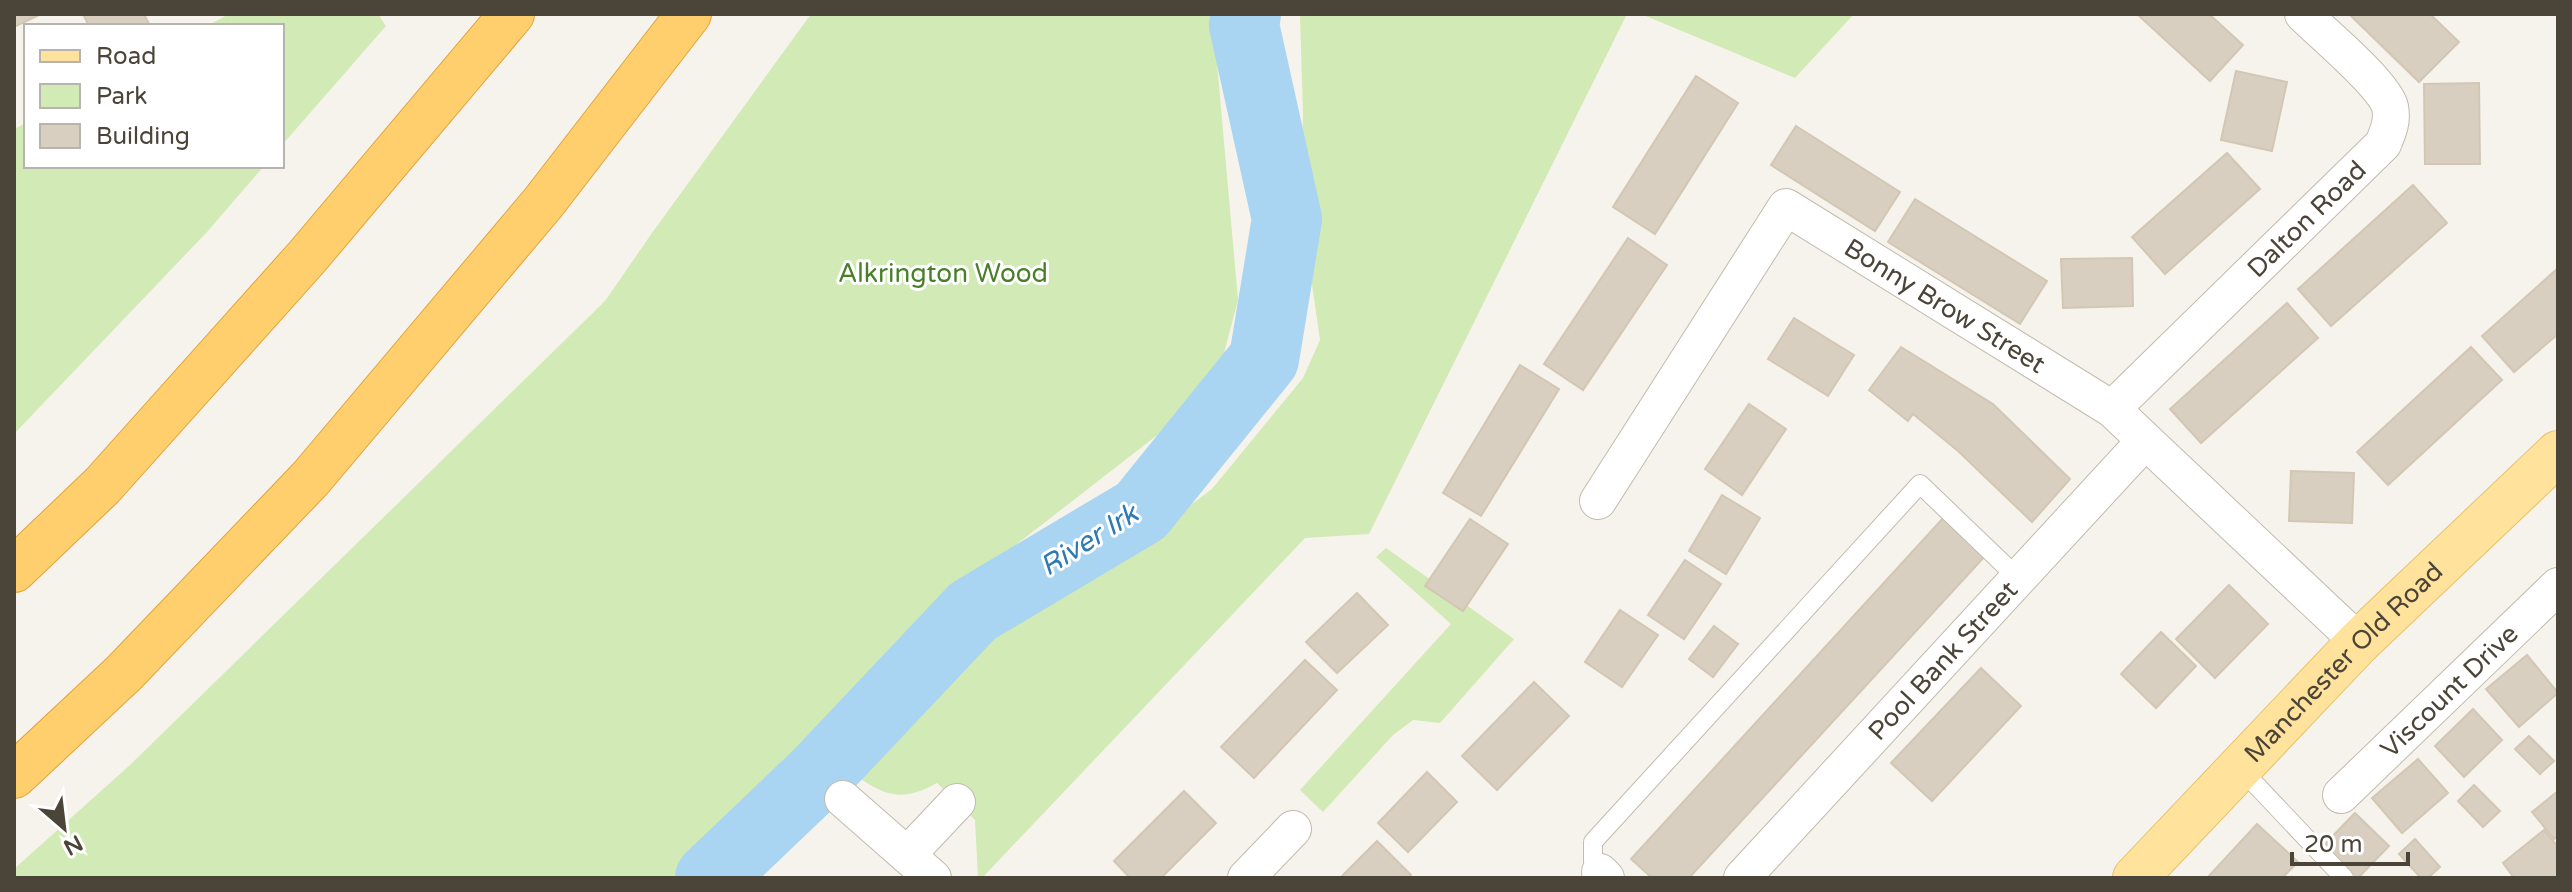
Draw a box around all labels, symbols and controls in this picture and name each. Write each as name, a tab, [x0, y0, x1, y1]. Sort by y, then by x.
legend	[24, 24, 284, 168]
text: Road	[96, 42, 156, 71]
text: Park	[96, 82, 147, 111]
text: Building	[96, 122, 190, 151]
street label: Dalton Road	[2241, 154, 2372, 284]
street label: Bonny Brow Street	[1839, 232, 2051, 379]
park label: Alkrington Wood	[838, 258, 1048, 289]
water label: River Irk	[1034, 496, 1146, 583]
street label: Manchester Old Road	[2238, 555, 2449, 769]
street label: Pool Bank Street	[1862, 574, 2024, 747]
street label: Viscount Drive	[2374, 618, 2524, 764]
north arrow	[24, 788, 104, 868]
scale bar	[2292, 816, 2408, 866]
text: N	[59, 829, 87, 860]
text: 20 m	[2304, 830, 2362, 859]

